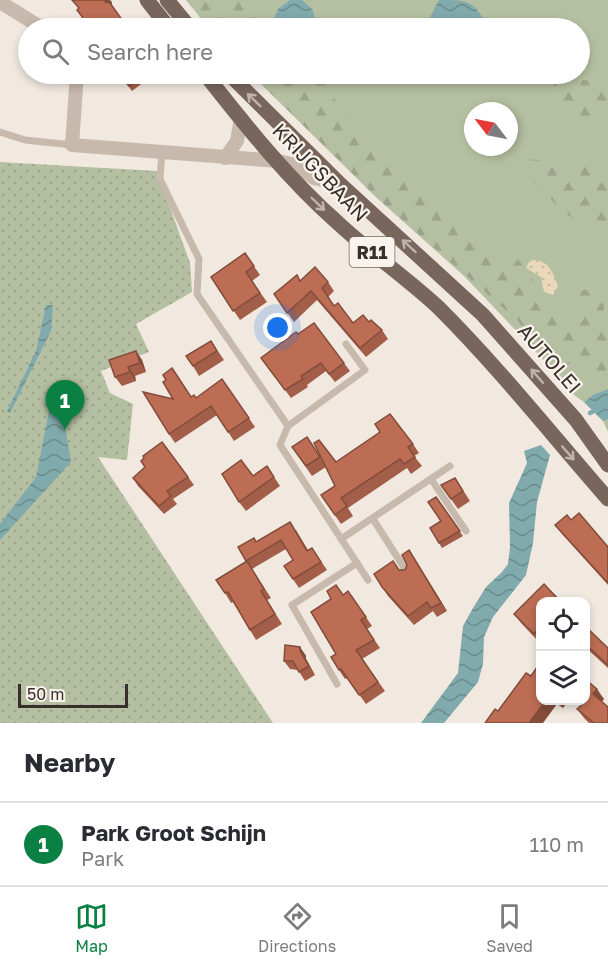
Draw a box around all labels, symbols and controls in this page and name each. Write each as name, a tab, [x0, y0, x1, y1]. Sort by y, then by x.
search box	[18, 18, 590, 84]
icon: search	[39, 35, 72, 68]
text: Search here	[87, 38, 213, 65]
one-way arrow	[247, 93, 262, 108]
north arrow	[464, 102, 518, 156]
street label: KRIJGSBAAN	[268, 118, 374, 226]
one-way arrow	[310, 197, 325, 211]
road number: R11	[350, 237, 394, 267]
one-way arrow	[402, 239, 417, 253]
your location	[263, 313, 292, 342]
street label: AUTOLEI	[513, 318, 587, 398]
one-way arrow	[530, 369, 544, 384]
pin: 1	[46, 380, 84, 430]
one-way arrow	[561, 445, 575, 460]
map controls	[536, 597, 590, 705]
button: locate	[536, 597, 590, 651]
button: layers	[536, 651, 590, 705]
scale bar	[18, 681, 128, 708]
text: 50 m	[27, 684, 64, 704]
text: Nearby	[24, 747, 115, 778]
text: Park Groot Schijn	[81, 819, 266, 846]
text: 1	[38, 832, 49, 856]
text: 110 m	[530, 832, 584, 856]
text: Park	[81, 846, 124, 870]
tab: Map	[75, 900, 108, 956]
tab: Directions	[258, 900, 336, 956]
tab: Saved	[486, 900, 533, 956]

